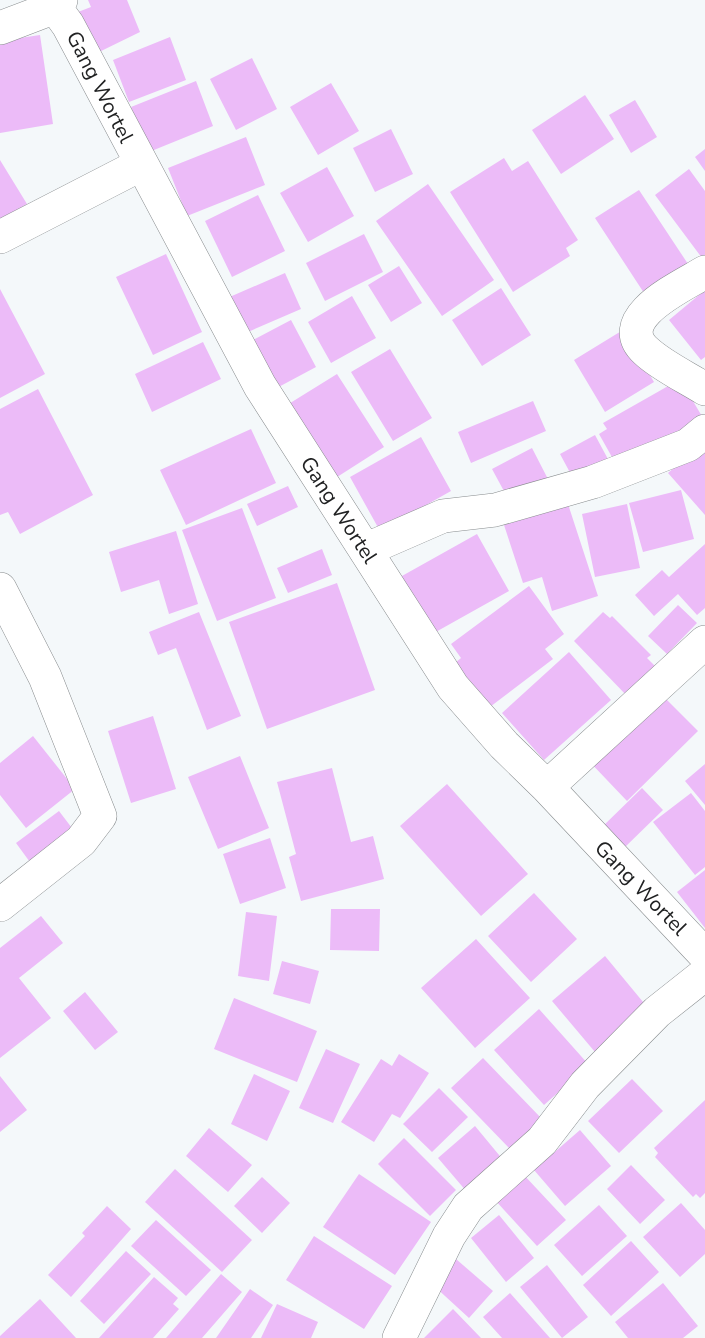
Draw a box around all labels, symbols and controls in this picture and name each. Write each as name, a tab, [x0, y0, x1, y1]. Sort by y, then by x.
street label: Gang Wortel	[60, 26, 141, 149]
street label: Gang Wortel	[294, 451, 384, 570]
street label: Gang Wortel	[588, 834, 694, 942]

